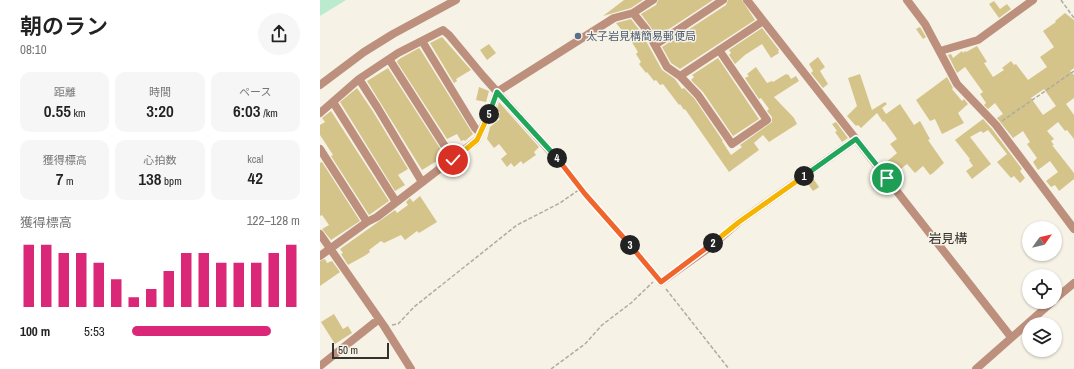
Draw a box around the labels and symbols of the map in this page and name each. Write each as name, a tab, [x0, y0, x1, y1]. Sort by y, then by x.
place label: 太子岩見構簡易郵便局	[586, 29, 696, 43]
marker: 太子岩見構簡易郵便局	[573, 31, 583, 41]
pin: 5	[479, 104, 499, 124]
pin	[436, 143, 470, 177]
pin: 4	[547, 148, 567, 168]
pin	[870, 161, 904, 195]
pin: 1	[794, 166, 814, 186]
north arrow	[1022, 221, 1062, 261]
district label: 岩見構	[928, 230, 968, 247]
pin: 2	[703, 233, 723, 253]
pin: 3	[620, 235, 640, 255]
scale bar	[332, 341, 389, 360]

